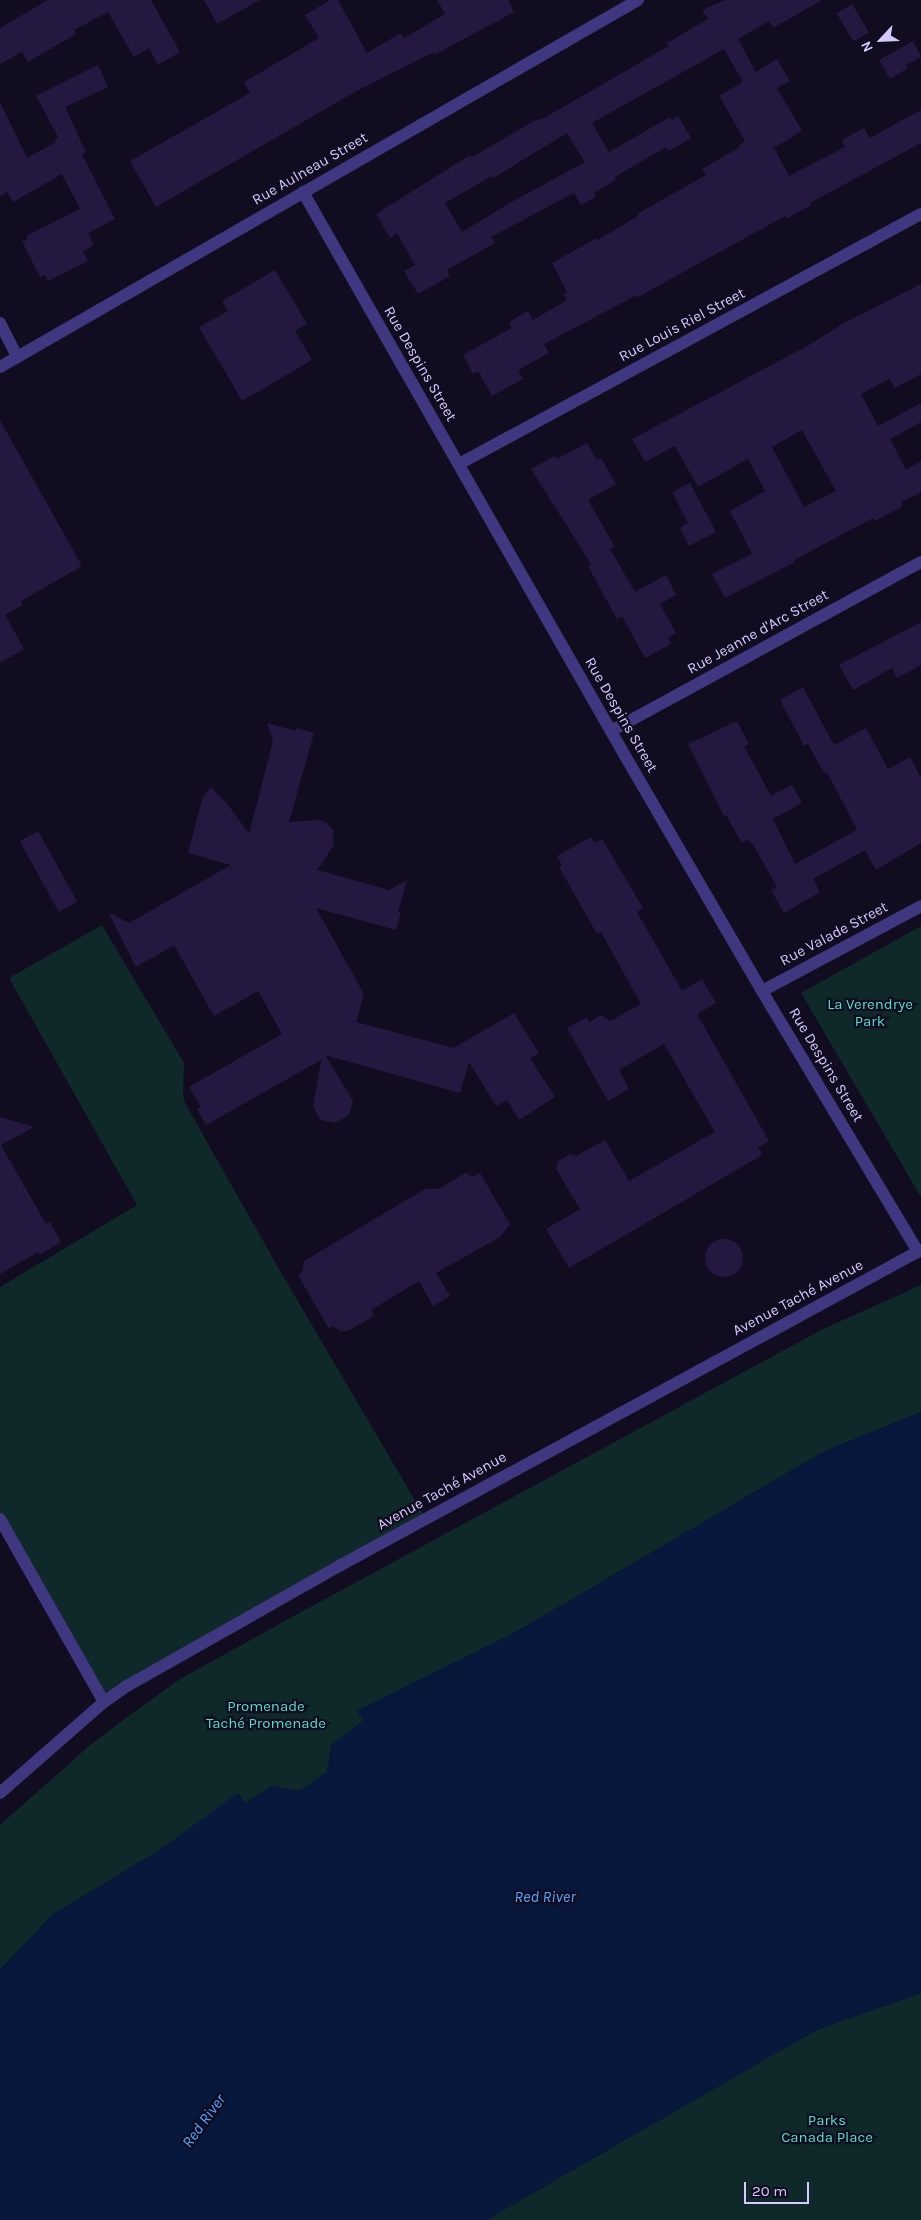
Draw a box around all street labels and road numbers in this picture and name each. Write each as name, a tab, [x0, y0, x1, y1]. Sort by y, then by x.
street label: Rue Aulneau Street	[249, 129, 371, 209]
street label: Rue Louis Riel Street	[616, 284, 748, 366]
street label: Rue Despins Street	[380, 303, 460, 425]
street label: Rue Jeanne d'Arc Street	[684, 586, 832, 678]
street label: Rue Despins Street	[581, 654, 661, 776]
street label: Rue Valade Street	[777, 898, 891, 970]
street label: Rue Despins Street	[785, 1005, 867, 1125]
street label: Avenue Taché Avenue	[730, 1256, 866, 1340]
street label: Avenue Taché Avenue	[374, 1448, 510, 1534]

